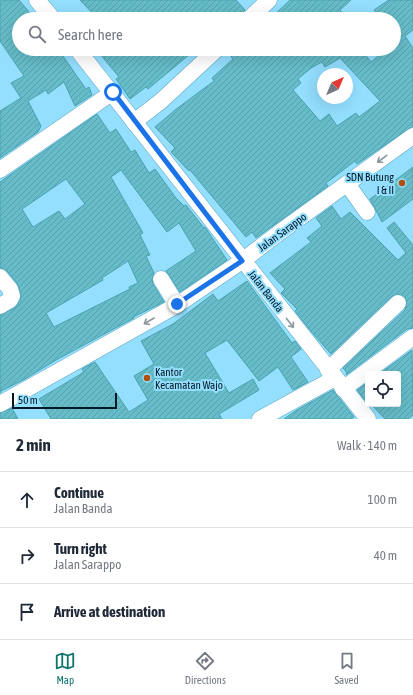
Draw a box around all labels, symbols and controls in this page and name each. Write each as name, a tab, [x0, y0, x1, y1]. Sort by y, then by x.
search box	[12, 12, 401, 56]
icon: search	[26, 23, 48, 45]
text: Search here	[58, 26, 123, 43]
north arrow	[317, 68, 353, 104]
route start	[104, 83, 122, 101]
one-way arrow	[376, 155, 387, 163]
place label: SDN Butung I & II	[346, 171, 394, 196]
marker: SDN Butung I & II	[397, 178, 407, 188]
street label: Jalan Sarappo	[255, 210, 309, 254]
street label: Jalan Banda	[246, 268, 286, 314]
route end	[168, 295, 186, 313]
one-way arrow	[143, 317, 155, 325]
one-way arrow	[286, 317, 295, 328]
place label: Kantor Kecamatan Wajo	[155, 366, 223, 391]
map controls	[365, 371, 401, 407]
button: locate	[365, 371, 401, 407]
marker: Kantor Kecamatan Wajo	[142, 373, 152, 383]
scale bar	[12, 391, 117, 410]
text: 50 m	[18, 394, 38, 406]
text: 2 min	[16, 435, 51, 455]
text: Walk · 140 m	[337, 438, 397, 453]
text: Continue	[54, 484, 104, 501]
icon: ahead	[16, 489, 38, 511]
text: 100 m	[368, 492, 397, 507]
text: Jalan Banda	[54, 501, 113, 516]
text: Turn right	[54, 540, 107, 557]
icon: right	[16, 545, 38, 567]
text: 40 m	[374, 548, 397, 563]
text: Jalan Sarappo	[54, 557, 121, 572]
icon: arrive	[16, 601, 38, 623]
text: Arrive at destination	[54, 603, 165, 620]
tab: Map	[54, 650, 76, 686]
tab: Directions	[185, 650, 226, 686]
tab: Saved	[334, 650, 359, 686]

